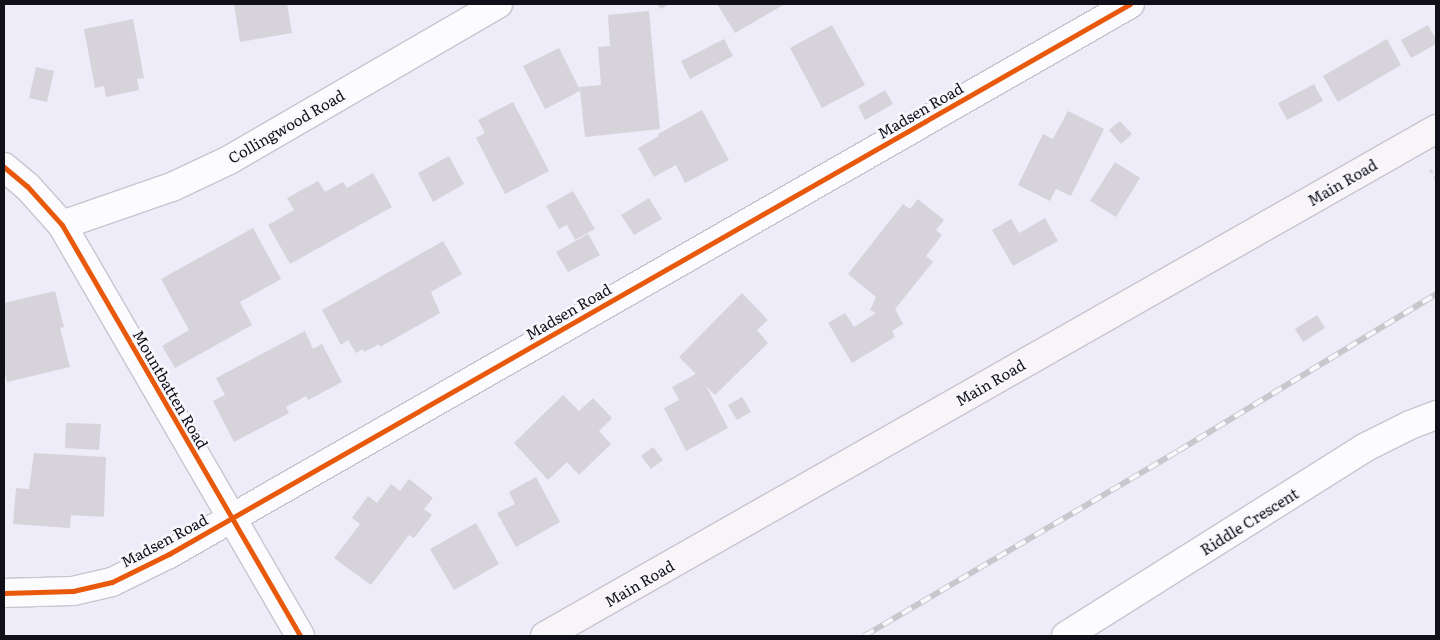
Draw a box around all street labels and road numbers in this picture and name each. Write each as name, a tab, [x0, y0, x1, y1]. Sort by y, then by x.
street label: Madsen Road	[874, 78, 966, 142]
street label: Collingwood Road	[225, 85, 347, 167]
street label: Main Road	[1304, 155, 1380, 209]
street label: Madsen Road	[522, 279, 614, 343]
street label: Mountbatten Road	[130, 326, 212, 452]
street label: Main Road	[952, 355, 1028, 409]
street label: Riddle Crescent	[1197, 484, 1301, 558]
street label: Madsen Road	[118, 510, 210, 570]
street label: Main Road	[601, 556, 677, 610]

